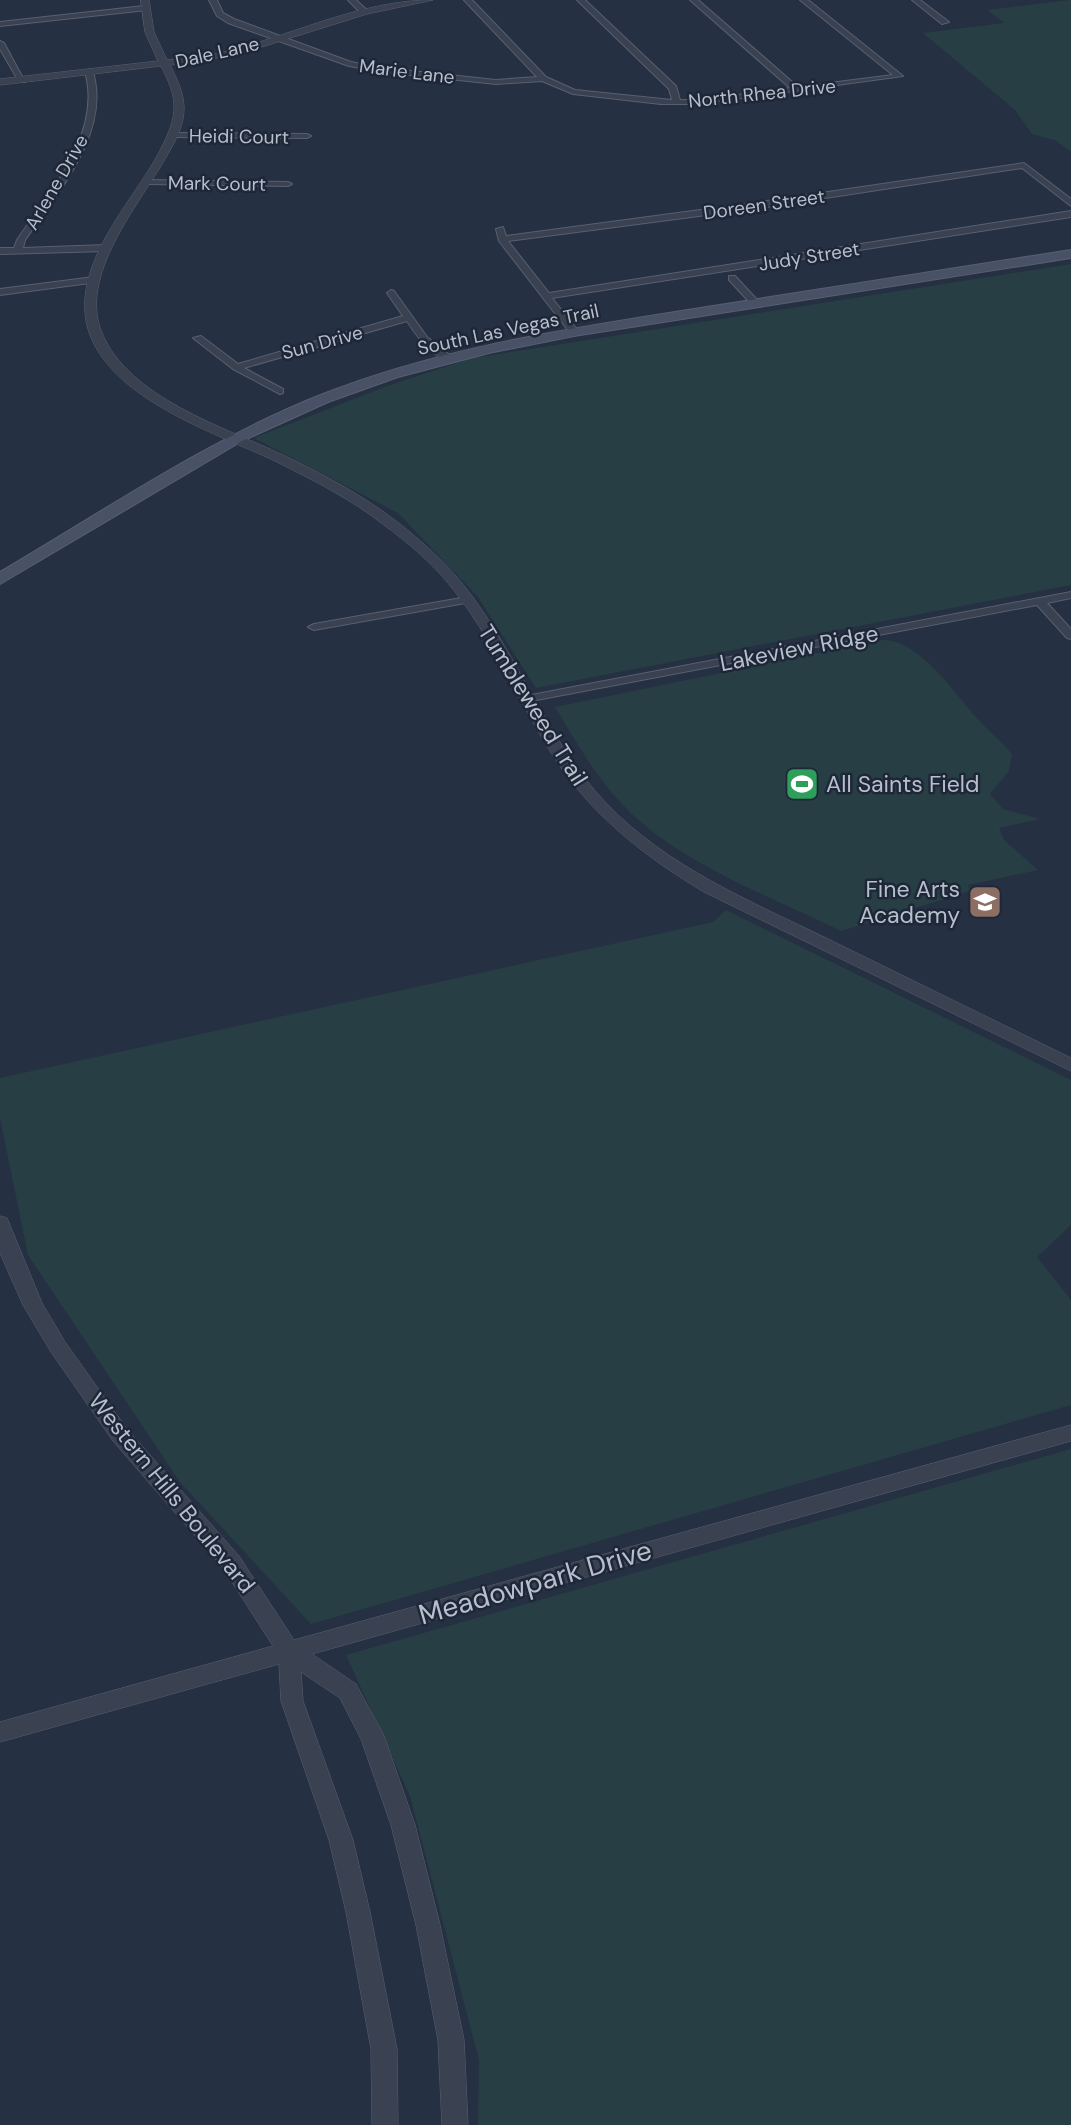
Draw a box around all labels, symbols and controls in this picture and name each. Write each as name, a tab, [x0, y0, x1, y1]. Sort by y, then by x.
street label: Dale Lane	[173, 31, 262, 74]
street label: Marie Lane	[358, 53, 456, 90]
street label: North Rhea Drive	[687, 73, 837, 114]
street label: Heidi Court	[189, 123, 289, 150]
street label: Arlene Drive	[19, 130, 94, 235]
street label: Mark Court	[168, 170, 266, 197]
street label: Doreen Street	[702, 184, 826, 225]
street label: Judy Street	[757, 236, 861, 277]
street label: South Las Vegas Trail	[415, 298, 601, 361]
street label: Sun Drive	[279, 320, 365, 365]
street label: Lakeview Ridge	[717, 618, 881, 678]
street label: Tumbleweed Trail	[471, 619, 595, 791]
sports icon: All Saints Field	[783, 765, 821, 803]
place label: All Saints Field	[826, 769, 979, 799]
place label: Fine Arts Academy	[859, 874, 960, 930]
school or university icon: Fine Arts Academy	[966, 883, 1004, 921]
street label: Western Hills Boulevard	[82, 1387, 262, 1599]
street label: Meadowpark Drive	[414, 1532, 656, 1633]

